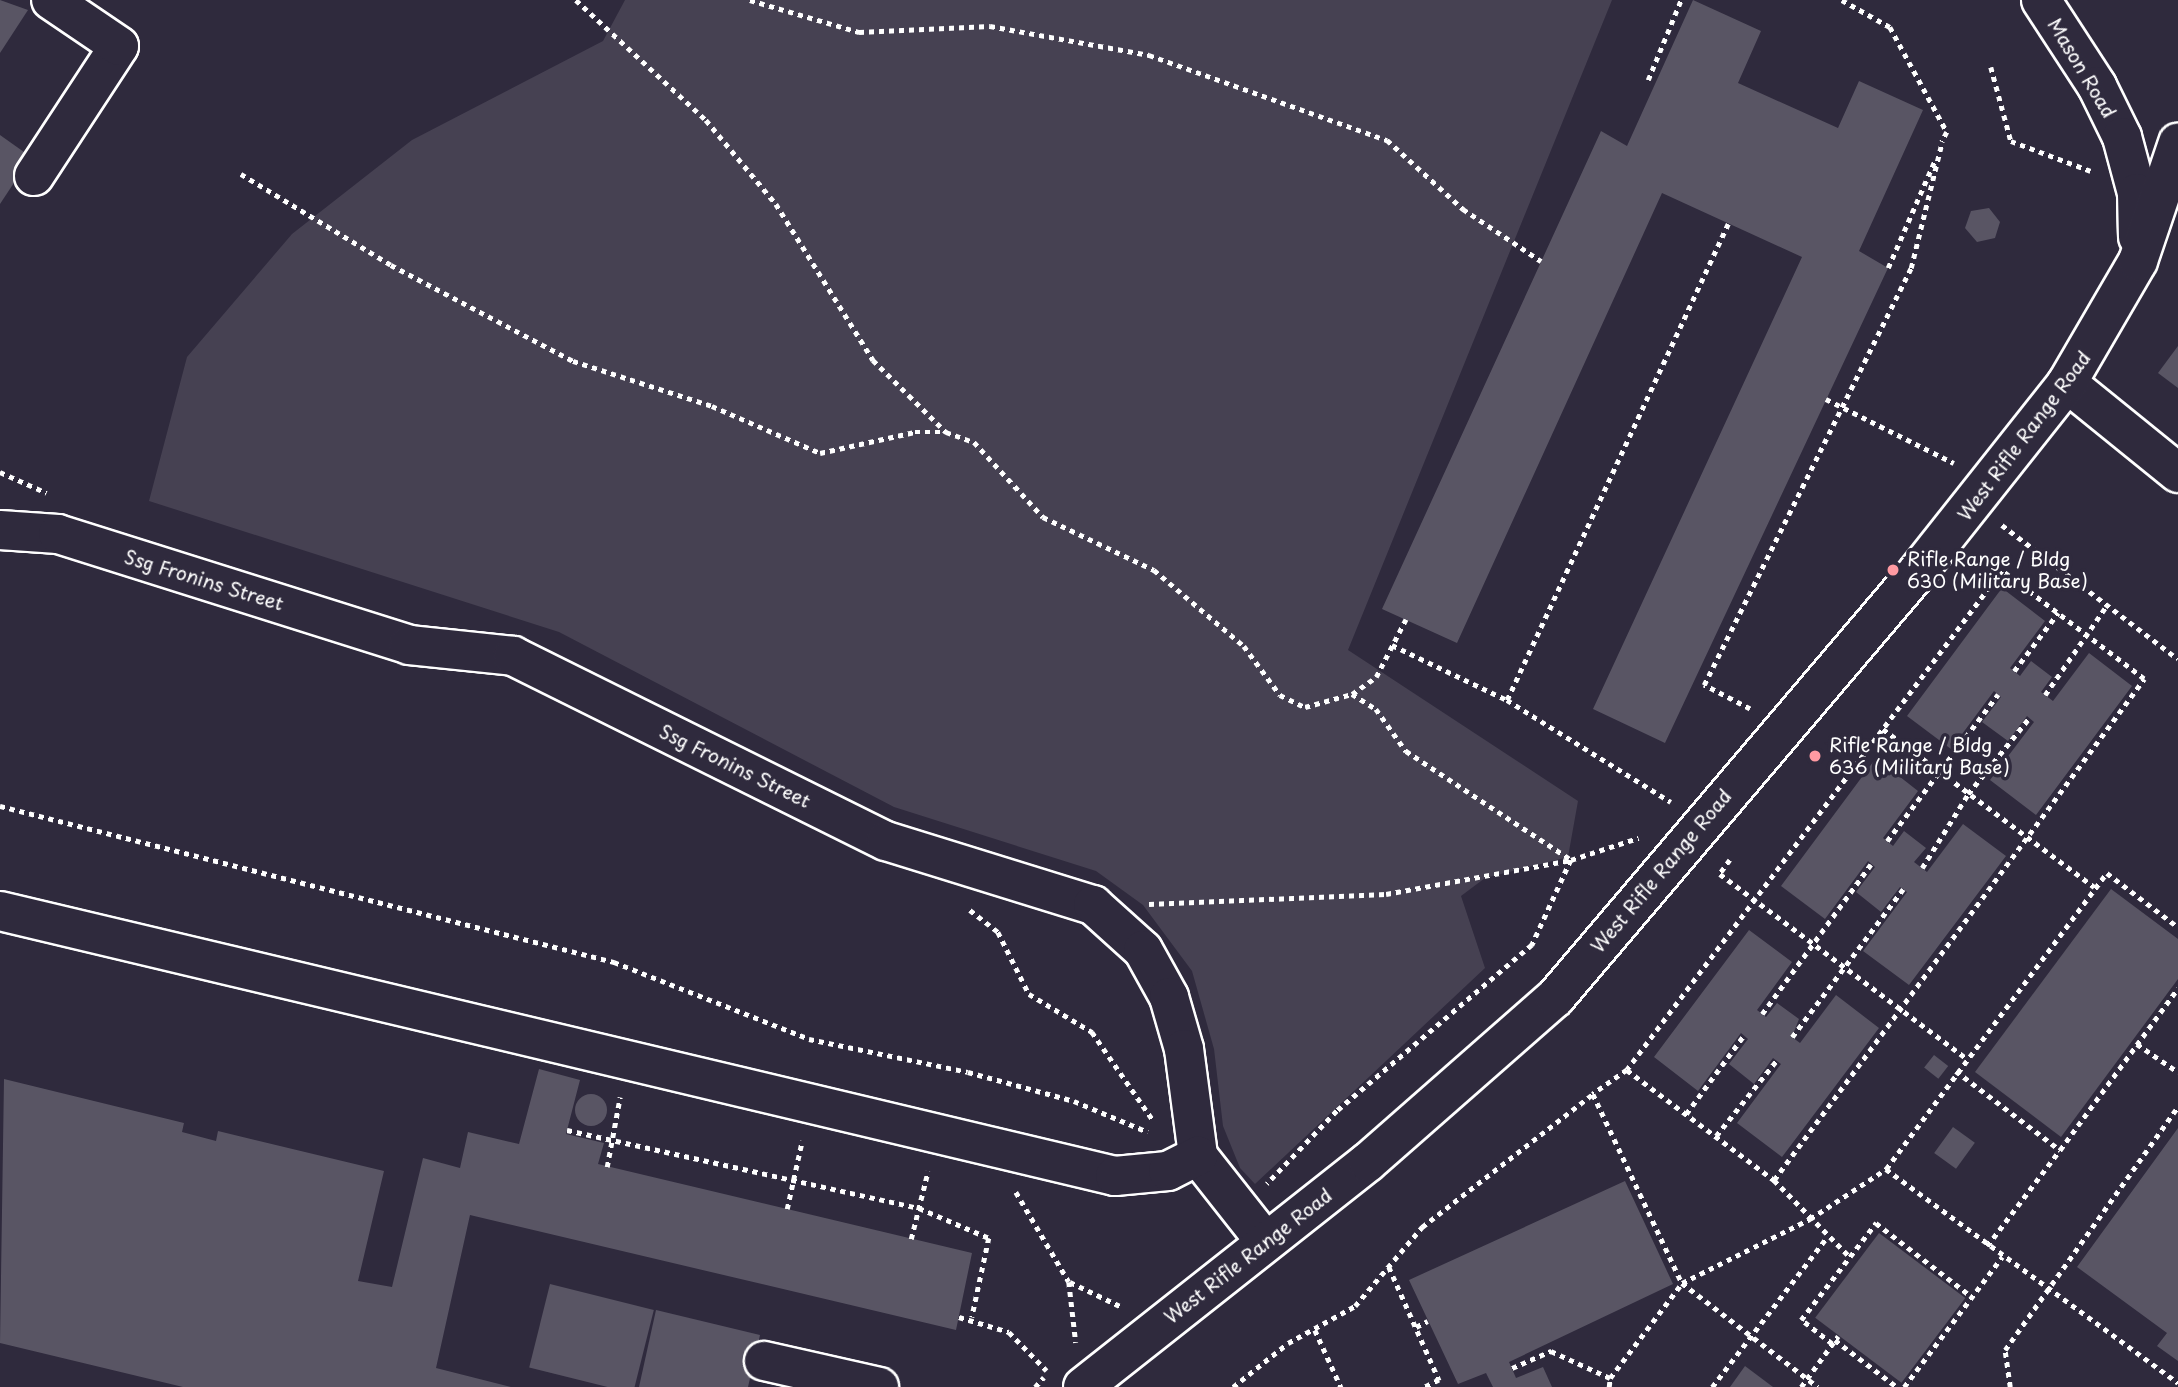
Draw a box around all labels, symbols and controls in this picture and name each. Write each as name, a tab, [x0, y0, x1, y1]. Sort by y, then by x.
street label: Mason Road	[2043, 14, 2121, 122]
street label: West Rifle Range Road	[1952, 346, 2096, 526]
street label: Ssg Fronins Street	[121, 545, 287, 615]
place label: Rifle Range / Bldg 630 (Military Base)	[1907, 548, 2089, 592]
marker: Rifle Range / Bldg 630 (Military Base)	[1885, 562, 1901, 578]
street label: Ssg Fronins Street	[655, 719, 815, 813]
place label: Rifle Range / Bldg 636 (Military Base)	[1829, 734, 2010, 778]
marker: Rifle Range / Bldg 636 (Military Base)	[1807, 748, 1823, 764]
street label: West Rifle Range Road	[1585, 784, 1737, 958]
street label: West Rifle Range Road	[1159, 1183, 1337, 1329]

